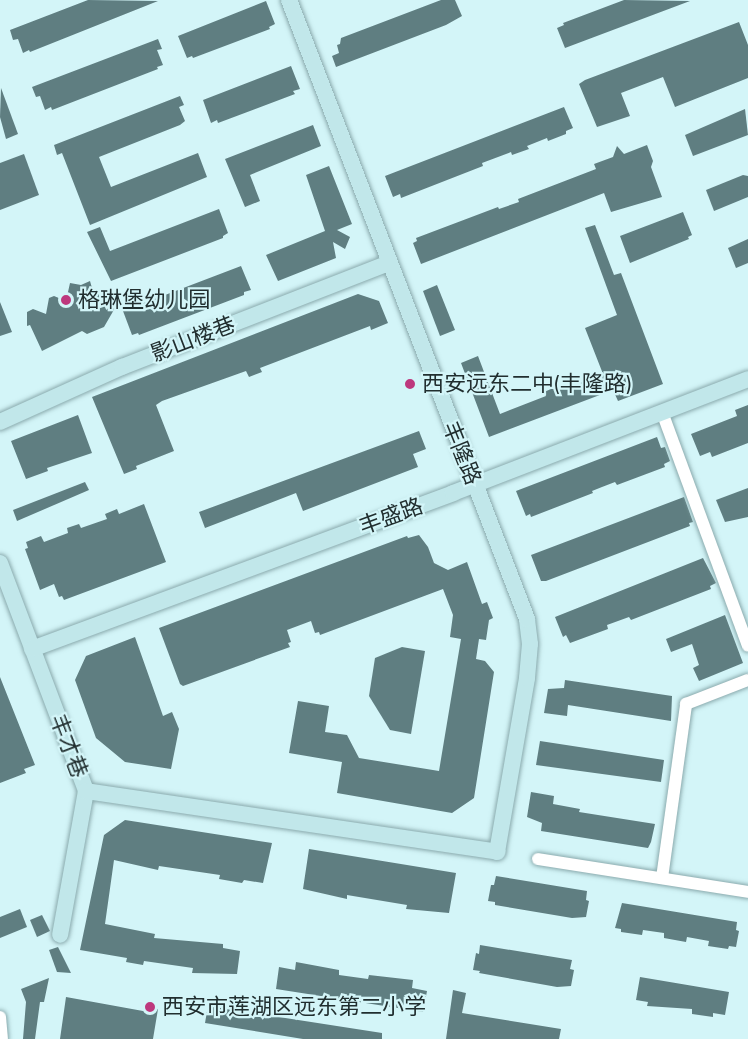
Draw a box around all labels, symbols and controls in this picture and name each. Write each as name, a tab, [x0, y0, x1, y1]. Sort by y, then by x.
place label: 格琳堡幼儿园	[78, 287, 210, 313]
marker: 格琳堡幼儿园	[59, 293, 73, 307]
street label: 影山楼巷	[147, 311, 239, 367]
place label: 西安远东二中(丰隆路)	[422, 371, 632, 397]
marker: 西安远东二中(丰隆路)	[403, 377, 417, 391]
street label: 丰隆路	[437, 417, 487, 489]
street label: 丰盛路	[355, 492, 427, 540]
street label: 丰才巷	[45, 710, 93, 782]
place label: 西安市莲湖区远东第二小学	[162, 994, 426, 1020]
marker: 西安市莲湖区远东第二小学	[143, 1000, 157, 1014]

